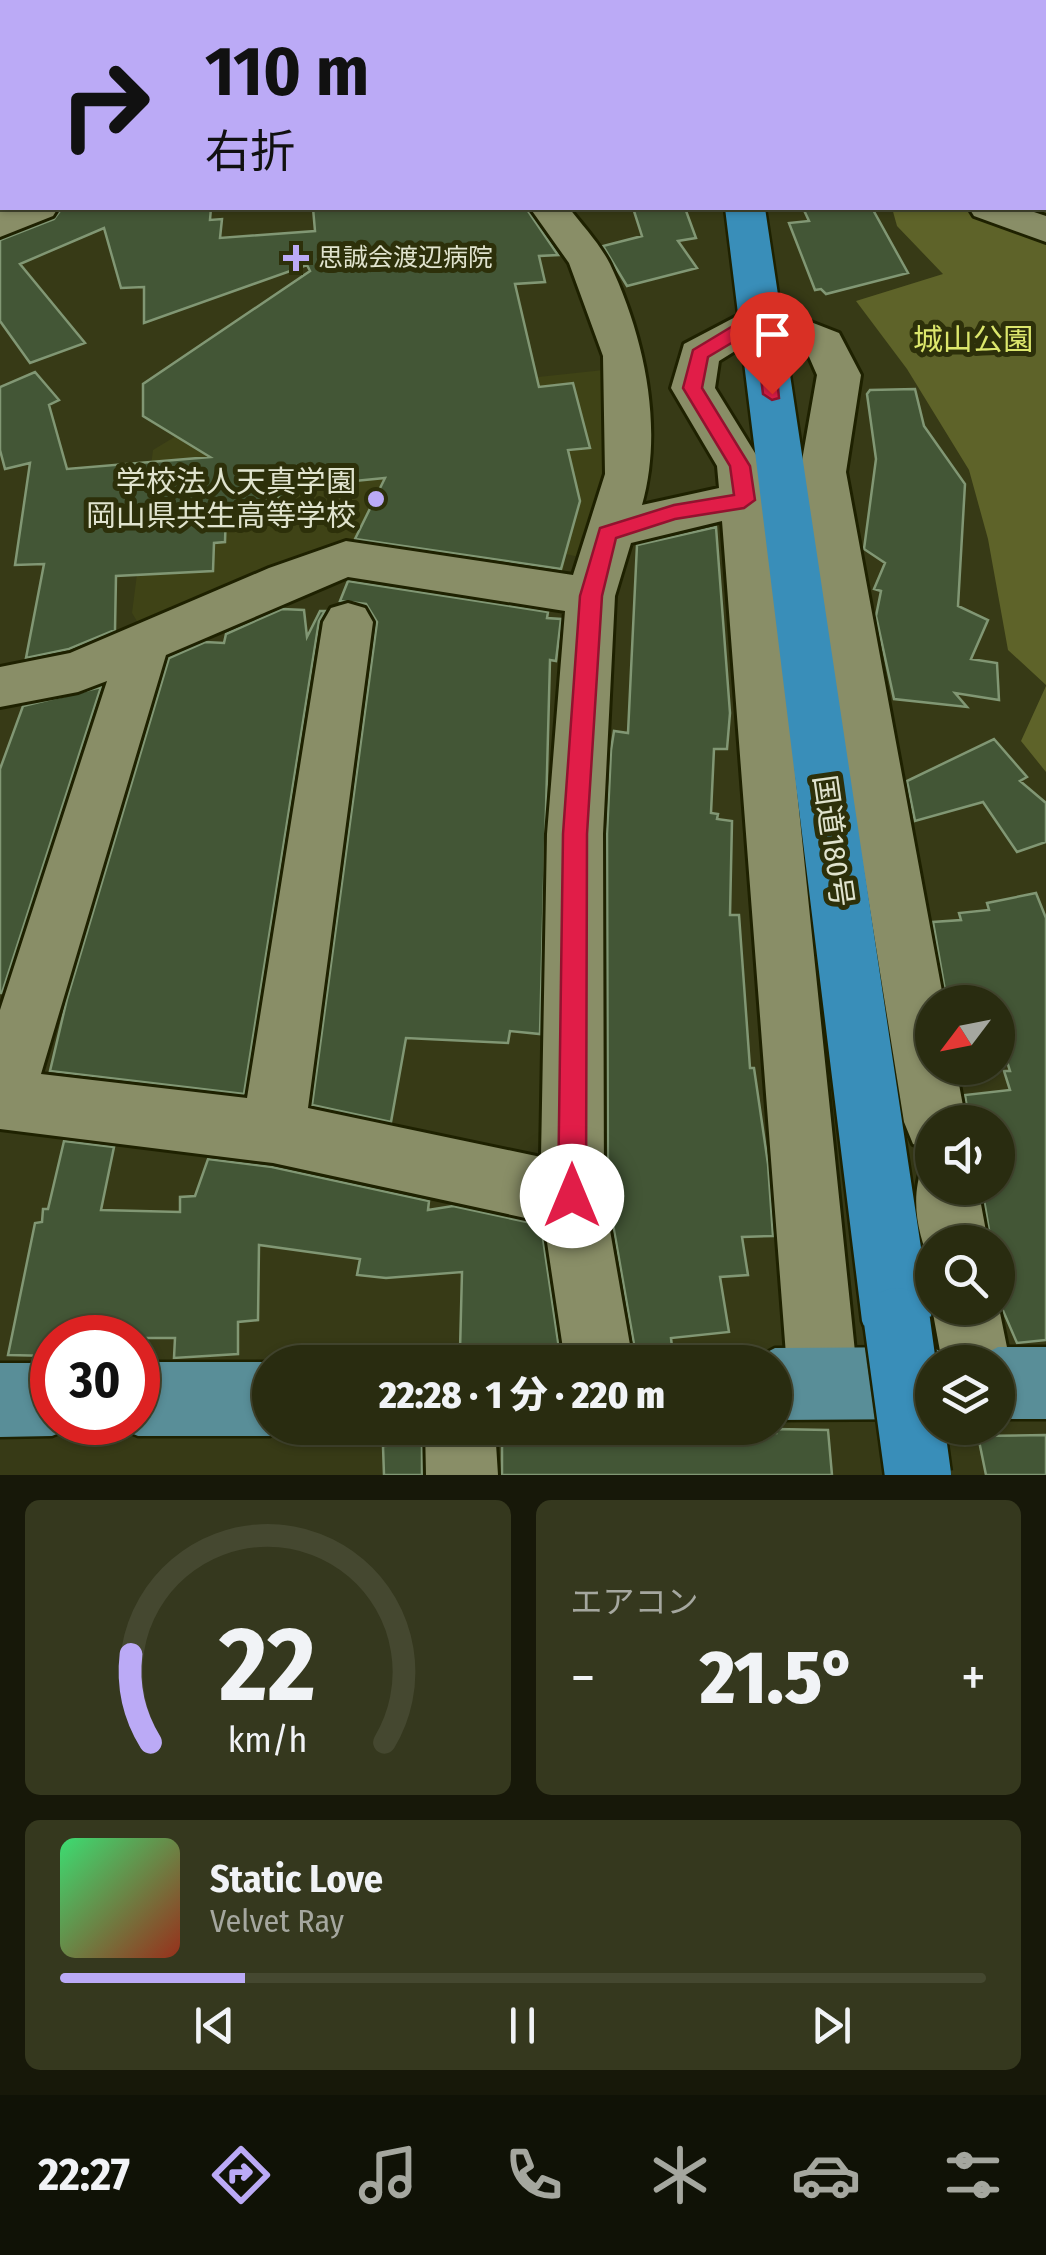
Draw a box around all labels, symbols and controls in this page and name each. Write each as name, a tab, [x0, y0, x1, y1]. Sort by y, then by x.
text: 110 m	[205, 30, 369, 114]
icon: right	[40, 40, 170, 170]
text: 右折	[205, 125, 295, 179]
place label: 思誠会渡辺病院	[318, 243, 493, 273]
marker: 思誠会渡辺病院	[283, 245, 309, 271]
pin	[730, 292, 815, 395]
icon: arrive	[745, 307, 800, 362]
park label: 城山公園	[913, 322, 1033, 358]
place label: 学校法人天真学園 岡山県共生高等学校	[86, 464, 356, 534]
marker: 学校法人天真学園 岡山県共生高等学校	[365, 488, 387, 510]
street label: 国道180号	[806, 773, 860, 909]
north arrow	[915, 985, 1015, 1085]
map controls	[915, 985, 1015, 1445]
button: sound	[915, 1105, 1015, 1205]
position arrow	[520, 1144, 624, 1248]
button: search	[915, 1225, 1015, 1325]
speed limit sign: 30	[30, 1315, 160, 1445]
button: layers	[915, 1345, 1015, 1445]
text: 22:28 · 1 分 · 220 m	[379, 1372, 665, 1418]
text: エアコン	[571, 1583, 699, 1621]
text: 22	[219, 1603, 316, 1728]
text: 21.5°	[700, 1633, 856, 1723]
text: −	[571, 1645, 595, 1711]
text: +	[961, 1645, 986, 1711]
text: km/h	[228, 1719, 308, 1761]
text: Static Love	[210, 1856, 383, 1902]
text: Velvet Ray	[210, 1902, 344, 1940]
icon: previous	[187, 1998, 242, 2053]
icon: pause	[495, 1998, 550, 2053]
icon: next	[804, 1998, 859, 2053]
icon: directions	[206, 2140, 276, 2210]
icon: music	[353, 2140, 423, 2210]
icon: phone	[499, 2140, 569, 2210]
icon: climate	[645, 2140, 715, 2210]
icon: car	[791, 2140, 861, 2210]
icon: filters	[938, 2140, 1008, 2210]
text: 22:27	[38, 2148, 130, 2202]

